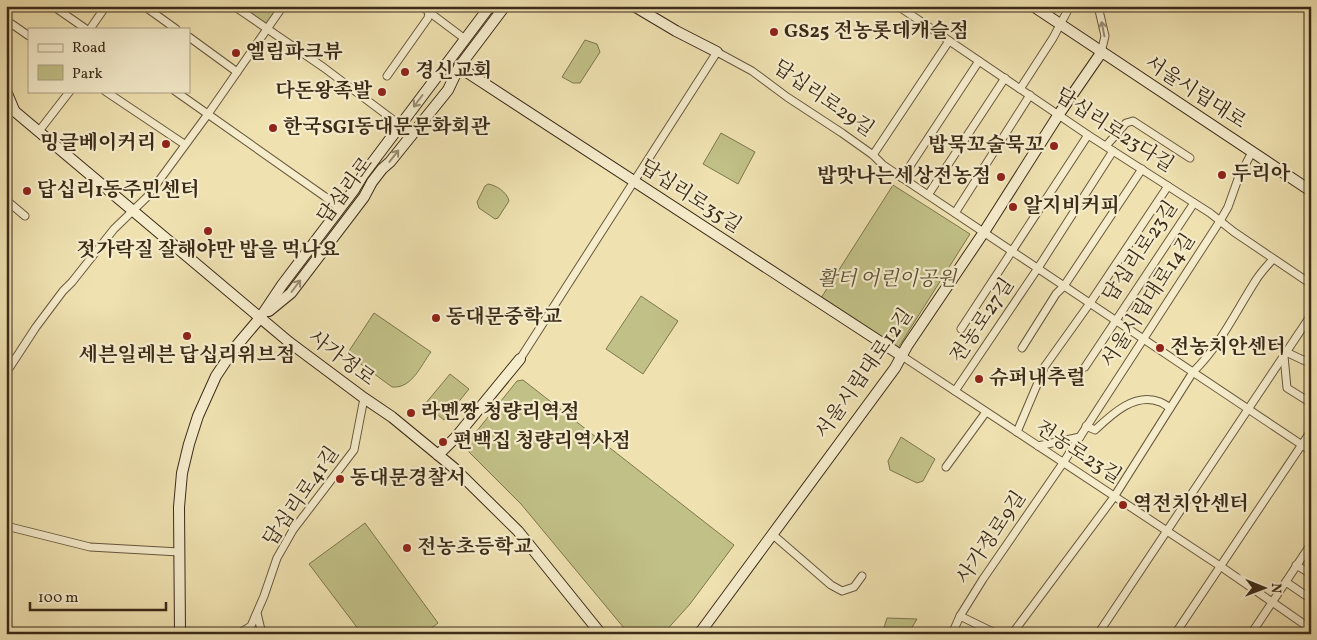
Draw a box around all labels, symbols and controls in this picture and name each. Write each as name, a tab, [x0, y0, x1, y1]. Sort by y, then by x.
place label: GS25 전농롯데캐슬점	[784, 18, 969, 46]
one-way arrow	[1098, 22, 1107, 38]
marker: GS25 전농롯데캐슬점	[768, 26, 780, 38]
legend	[28, 28, 190, 92]
text: Road	[72, 38, 106, 59]
place label: 엘림파크뷰	[246, 39, 343, 67]
marker: 엘림파크뷰	[230, 47, 242, 59]
street label: 서울시립대로	[1139, 50, 1251, 136]
street label: 답십리로29길	[767, 54, 879, 144]
place label: 경신교회	[415, 58, 492, 86]
text: Park	[72, 64, 103, 85]
marker: 경신교회	[399, 66, 411, 78]
place label: 다돈왕족발	[275, 78, 373, 106]
street label: 답십리로23다길	[1049, 82, 1179, 180]
marker: 다돈왕족발	[376, 86, 388, 98]
one-way arrow	[413, 94, 424, 107]
place label: 한국SGI동대문문화회관	[283, 114, 491, 142]
marker: 한국SGI동대문문화회관	[267, 122, 279, 134]
place label: 밍글베이커리	[40, 130, 156, 158]
place label: 밥묵꼬술묵꼬	[928, 132, 1044, 160]
marker: 밍글베이커리	[160, 138, 172, 150]
marker: 밥묵꼬술묵꼬	[1048, 140, 1060, 152]
one-way arrow	[388, 150, 399, 163]
street label: 답십리로	[312, 152, 380, 230]
street label: 답십리로35길	[634, 154, 746, 240]
place label: 두리아	[1232, 161, 1291, 189]
place label: 밥맛나는세상전농점	[817, 163, 991, 191]
marker: 두리아	[1216, 169, 1228, 181]
marker: 밥맛나는세상전농점	[995, 171, 1007, 183]
place label: 답십리1동주민센터	[37, 177, 200, 205]
marker: 답십리1동주민센터	[21, 185, 33, 197]
place label: 알지비커피	[1023, 193, 1120, 221]
street label: 답십리로23길	[1097, 196, 1185, 308]
marker: 알지비커피	[1007, 201, 1019, 213]
marker: 젓가락질 잘해야만 밥을 먹나요	[202, 225, 214, 237]
street label: 서울시립대로14길	[1095, 228, 1203, 374]
place label: 젓가락질 잘해야만 밥을 먹나요	[76, 237, 340, 265]
park label: 활터 어린이공원	[818, 266, 958, 294]
street label: 전농로27길	[944, 273, 1022, 369]
one-way arrow	[291, 279, 301, 293]
street label: 서울시립대로12길	[809, 303, 921, 445]
place label: 동대문중학교	[446, 304, 563, 332]
marker: 동대문중학교	[430, 312, 442, 324]
street label: 사가정로	[302, 325, 380, 393]
marker: 세븐일레븐 답십리위브점	[181, 330, 193, 342]
place label: 전농치안센터	[1170, 334, 1286, 362]
place label: 세븐일레븐 답십리위브점	[79, 342, 295, 370]
marker: 전농치안센터	[1154, 342, 1166, 354]
place label: 슈퍼내추럴	[989, 365, 1086, 393]
marker: 슈퍼내추럴	[973, 373, 985, 385]
place label: 라멘짱 청량리역점	[421, 399, 580, 427]
marker: 라멘짱 청량리역점	[405, 407, 417, 419]
street label: 전농로23길	[1029, 415, 1127, 491]
place label: 편백집 청량리역사점	[453, 428, 631, 456]
marker: 편백집 청량리역사점	[437, 436, 449, 448]
street label: 답십리로41길	[257, 441, 347, 553]
place label: 동대문경찰서	[350, 465, 466, 493]
marker: 동대문경찰서	[334, 473, 346, 485]
street label: 사가정로9길	[950, 486, 1034, 590]
place label: 역전치안센터	[1133, 491, 1249, 519]
marker: 역전치안센터	[1117, 499, 1129, 511]
place label: 전농초등학교	[417, 534, 534, 562]
marker: 전농초등학교	[401, 542, 413, 554]
north arrow	[1240, 562, 1290, 612]
scale bar	[30, 580, 166, 612]
text: N	[1266, 583, 1285, 593]
text: 100 m	[38, 588, 78, 609]

